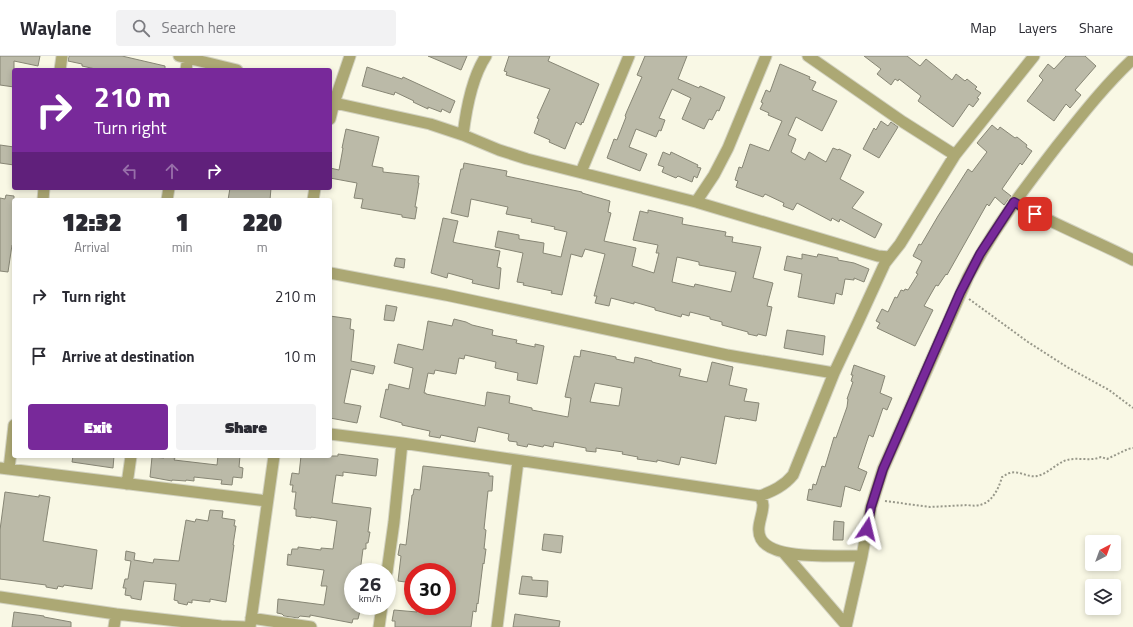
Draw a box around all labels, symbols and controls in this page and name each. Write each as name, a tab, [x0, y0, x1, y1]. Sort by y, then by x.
search box	[116, 10, 396, 46]
text: Waylane	[20, 13, 92, 42]
text: Search here	[162, 16, 236, 39]
icon: search	[130, 17, 152, 39]
text: Map	[970, 17, 996, 38]
text: Layers	[1018, 17, 1057, 38]
text: Share	[1079, 17, 1113, 38]
text: 210 m	[94, 75, 171, 118]
icon: right	[28, 84, 80, 136]
text: Turn right	[94, 114, 167, 141]
icon: left	[119, 160, 141, 182]
icon: ahead	[161, 160, 183, 182]
icon: right	[203, 160, 225, 182]
pin	[1018, 197, 1052, 231]
icon: arrive	[1024, 203, 1046, 225]
text: 12:32	[62, 204, 122, 240]
text: 1	[175, 204, 189, 240]
text: 220	[242, 204, 282, 240]
text: Arrival	[74, 237, 109, 257]
text: min	[172, 237, 192, 257]
text: m	[257, 237, 268, 257]
icon: right	[28, 285, 50, 307]
text: Turn right	[62, 285, 126, 308]
text: 210 m	[275, 285, 316, 308]
icon: arrive	[28, 345, 50, 367]
text: Arrive at destination	[62, 345, 195, 368]
text: 10 m	[283, 345, 316, 368]
button: Exit	[28, 404, 168, 450]
button: Share	[176, 404, 316, 450]
position arrow	[846, 508, 888, 550]
north arrow	[1085, 535, 1121, 571]
map controls	[1085, 535, 1121, 615]
speed limit sign: 30	[404, 563, 456, 615]
text: 26	[359, 568, 381, 599]
button: layers	[1085, 579, 1121, 615]
text: km/h	[359, 591, 381, 606]

